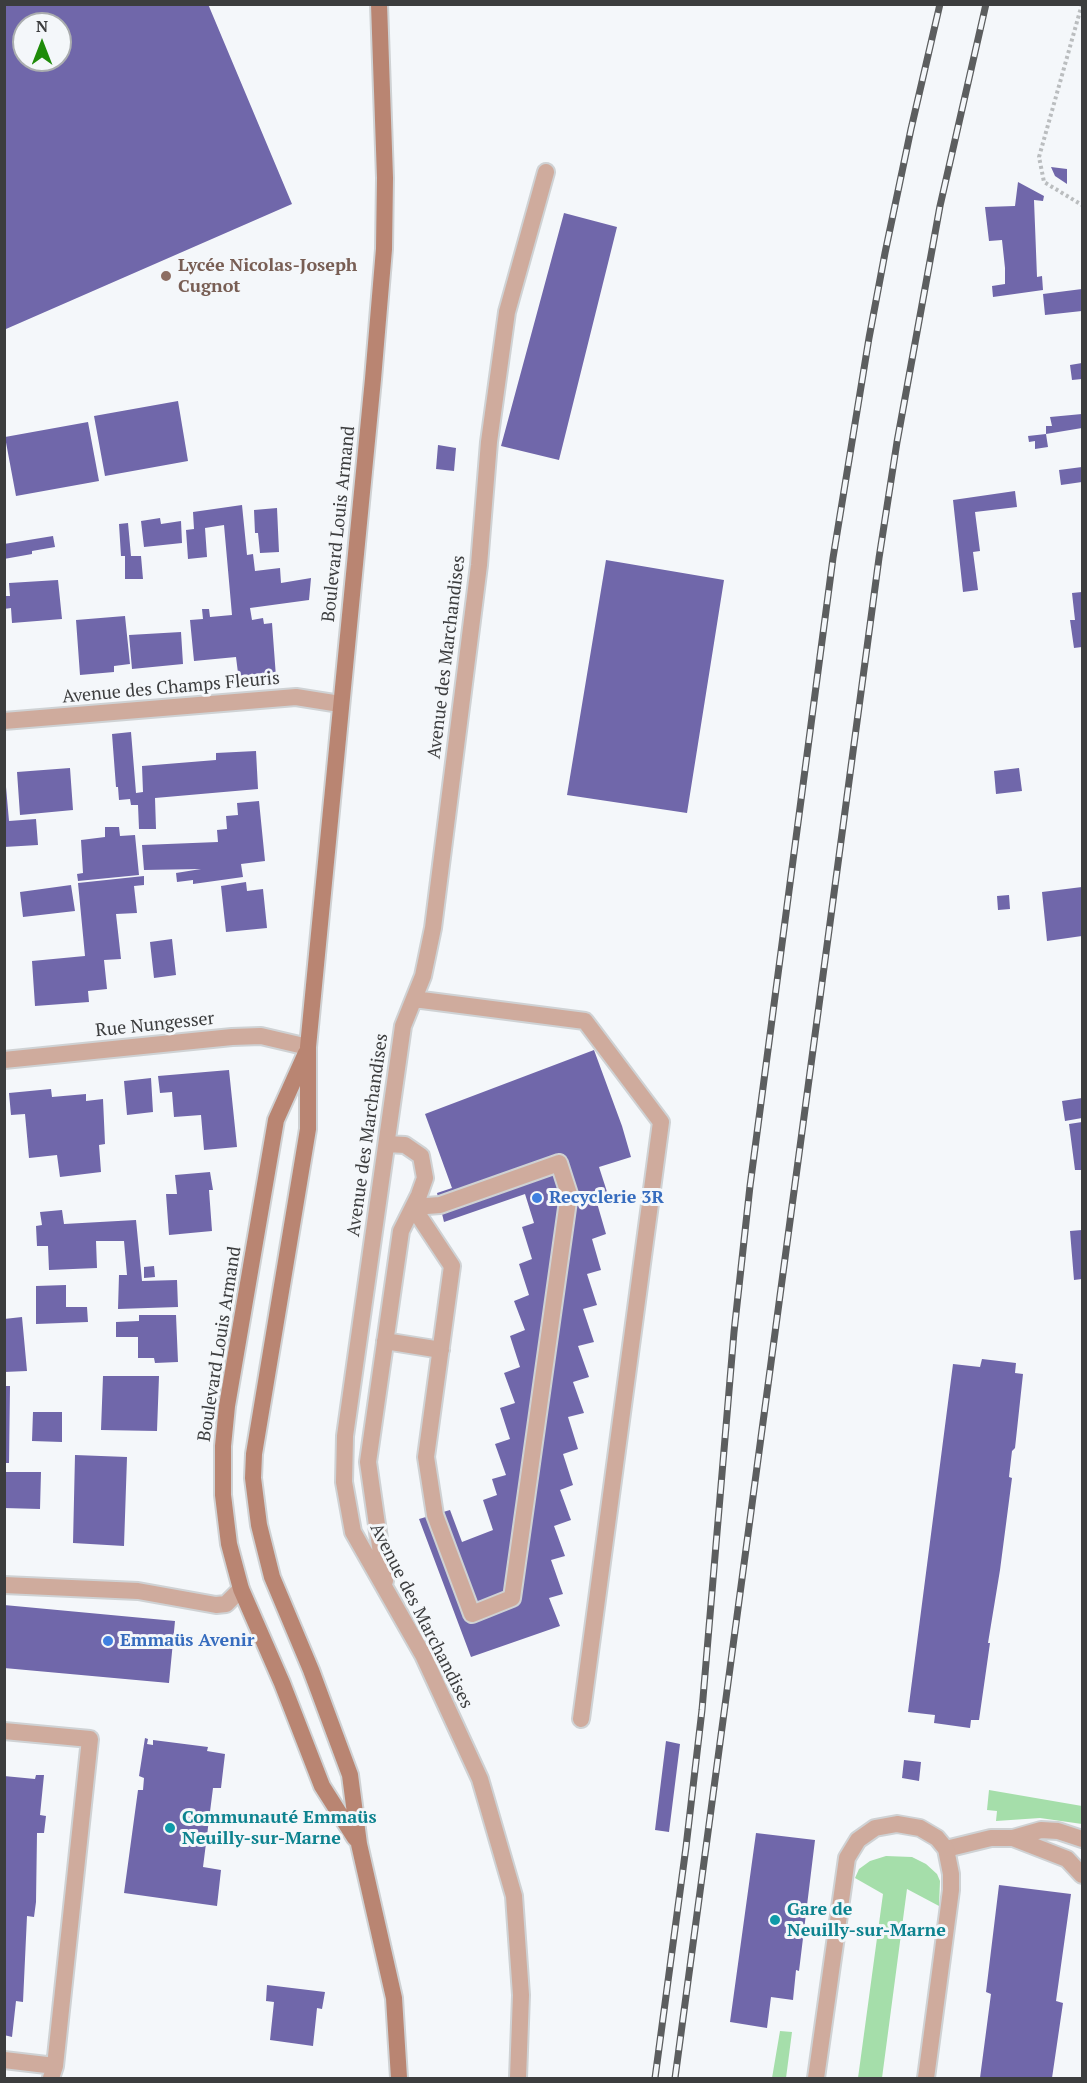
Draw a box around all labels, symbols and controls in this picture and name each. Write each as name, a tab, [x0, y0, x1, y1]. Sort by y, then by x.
north arrow	[12, 12, 72, 72]
text: N	[36, 15, 48, 37]
place label: Lycée Nicolas-Joseph Cugnot	[178, 255, 357, 298]
marker: Lycée Nicolas-Joseph Cugnot	[159, 269, 173, 283]
street label: Boulevard Louis Armand	[318, 425, 360, 623]
street label: Avenue des Marchandises	[424, 554, 470, 760]
street label: Avenue des Champs Fleuris	[61, 668, 281, 708]
street label: Rue Nungesser	[94, 1008, 216, 1042]
street label: Avenue des Marchandises	[343, 1032, 393, 1238]
place label: Recyclerie 3R	[549, 1187, 664, 1209]
marker: Recyclerie 3R	[530, 1191, 544, 1205]
street label: Boulevard Louis Armand	[194, 1245, 246, 1443]
street label: Avenue des Marchandises	[365, 1520, 477, 1712]
place label: Emmaüs Avenir	[120, 1630, 255, 1652]
marker: Emmaüs Avenir	[101, 1634, 115, 1648]
place label: Communauté Emmaüs Neuilly-sur-Marne	[182, 1807, 377, 1850]
marker: Communauté Emmaüs Neuilly-sur-Marne	[163, 1821, 177, 1835]
place label: Gare de Neuilly-sur-Marne	[787, 1899, 946, 1942]
marker: Gare de Neuilly-sur-Marne	[768, 1913, 782, 1927]

